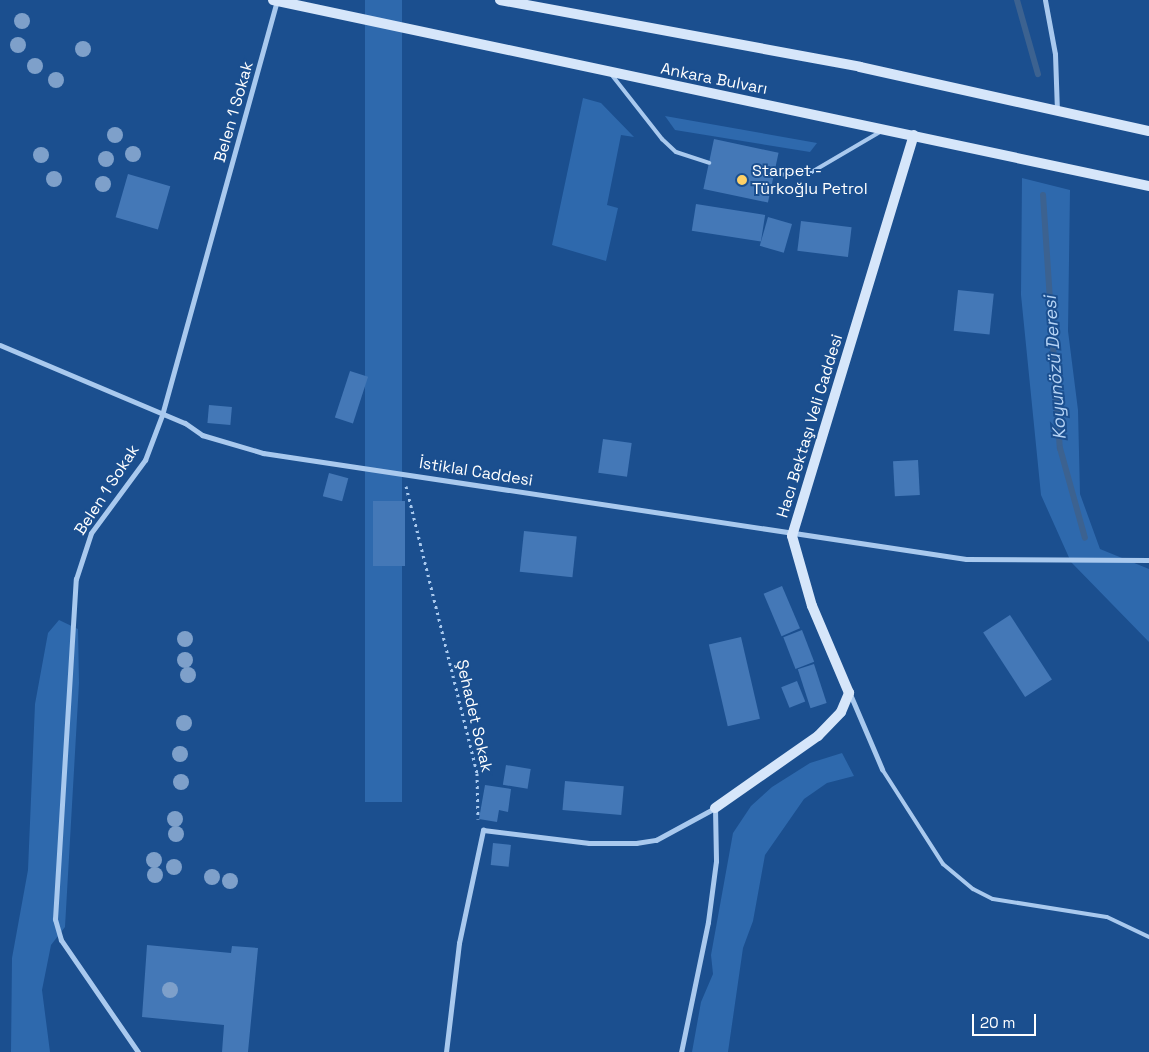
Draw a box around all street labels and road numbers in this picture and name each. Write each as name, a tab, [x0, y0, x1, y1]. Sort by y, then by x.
street label: Belen 1 Sokak	[210, 59, 258, 165]
street label: Ankara Bulvarı	[659, 59, 769, 99]
street label: Hacı Bektaşı Veli Caddesi	[773, 332, 847, 520]
street label: Belen 1 Sokak	[71, 441, 143, 539]
street label: İstiklal Caddesi	[418, 454, 534, 490]
street label: Şehadet Sokak	[452, 658, 496, 774]

